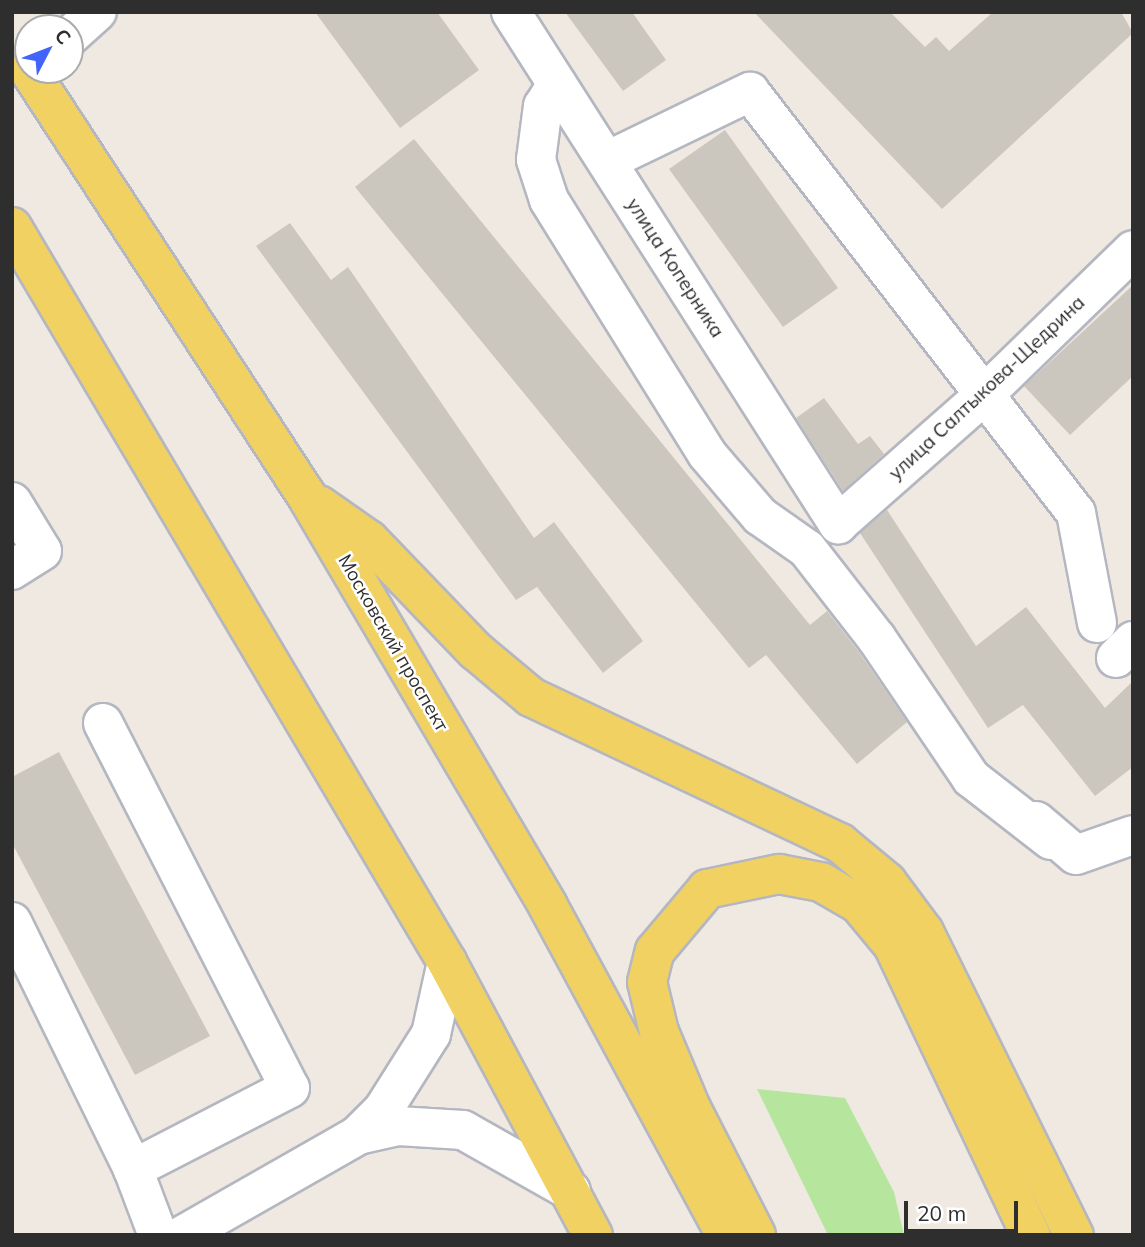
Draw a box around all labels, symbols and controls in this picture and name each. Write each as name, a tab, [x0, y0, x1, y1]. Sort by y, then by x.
north arrow	[14, 14, 84, 84]
text: С	[50, 23, 76, 49]
street label: улица Коперника	[621, 194, 729, 342]
street label: улица Салтыкова-Щедрина	[884, 291, 1090, 485]
street label: Московский проспект	[333, 551, 453, 735]
scale bar	[907, 1188, 1021, 1232]
text: 20 m	[917, 1200, 966, 1226]

